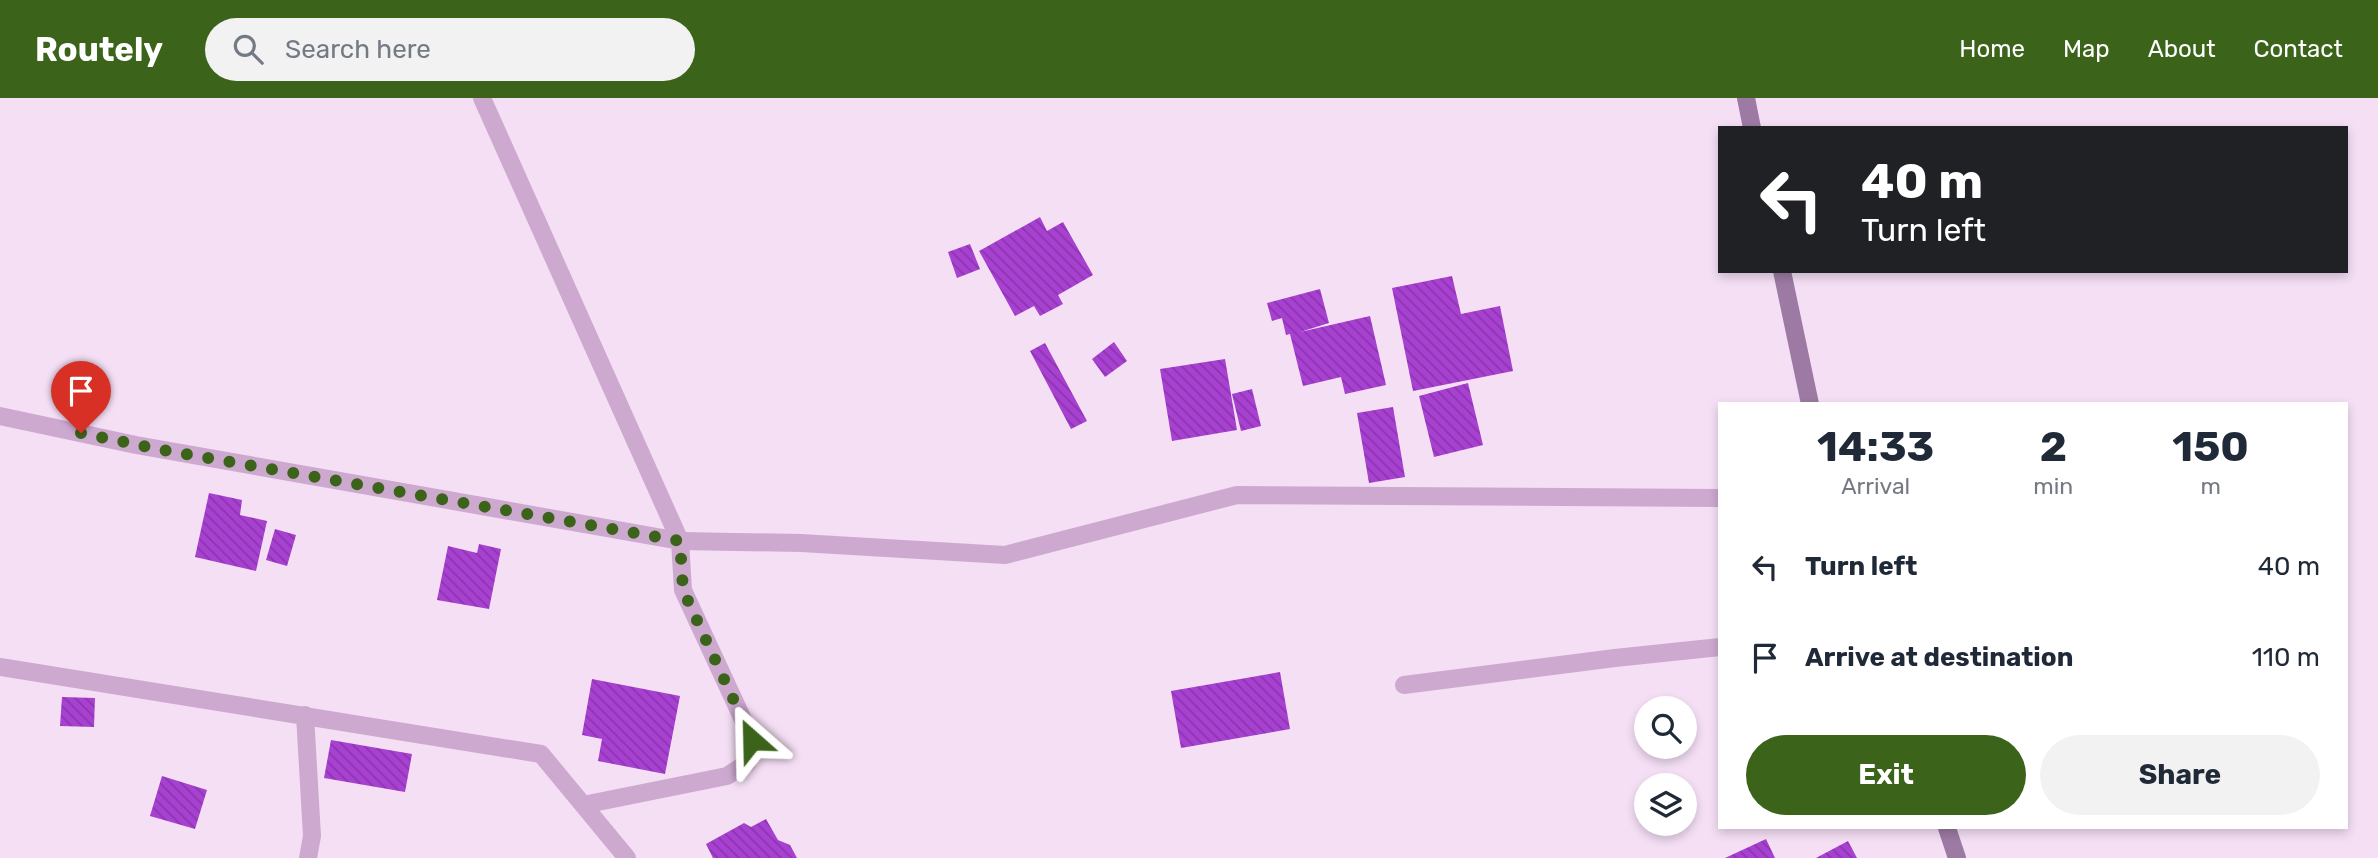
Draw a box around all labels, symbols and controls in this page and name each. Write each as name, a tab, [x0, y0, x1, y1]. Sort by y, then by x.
search box	[205, 18, 695, 81]
text: Routely	[35, 30, 163, 69]
icon: search	[229, 30, 267, 68]
text: Search here	[285, 34, 431, 65]
text: Home	[1959, 35, 2025, 63]
text: Map	[2063, 35, 2110, 63]
text: About	[2148, 35, 2216, 63]
text: Contact	[2254, 35, 2343, 63]
text: 40 m	[1861, 152, 1983, 210]
icon: left	[1746, 154, 1837, 245]
text: Turn left	[1861, 211, 1986, 249]
pin	[51, 361, 111, 433]
icon: arrive	[62, 372, 100, 410]
text: 14:33	[1817, 422, 1934, 472]
text: 2	[2040, 422, 2067, 472]
text: 150	[2172, 422, 2249, 472]
text: Arrival	[1841, 472, 1910, 500]
text: min	[2033, 472, 2073, 500]
text: m	[2200, 472, 2221, 500]
icon: left	[1746, 548, 1784, 586]
text: Turn left	[1805, 551, 1917, 582]
text: 40 m	[2258, 551, 2320, 582]
icon: arrive	[1746, 639, 1784, 677]
text: Arrive at destination	[1805, 642, 2073, 673]
text: 110 m	[2252, 642, 2320, 673]
map controls	[1634, 696, 1697, 836]
button: search	[1634, 696, 1697, 759]
position arrow	[715, 703, 789, 777]
button: Exit	[1746, 735, 2026, 815]
button: Share	[2040, 735, 2320, 815]
button: layers	[1634, 773, 1697, 836]

